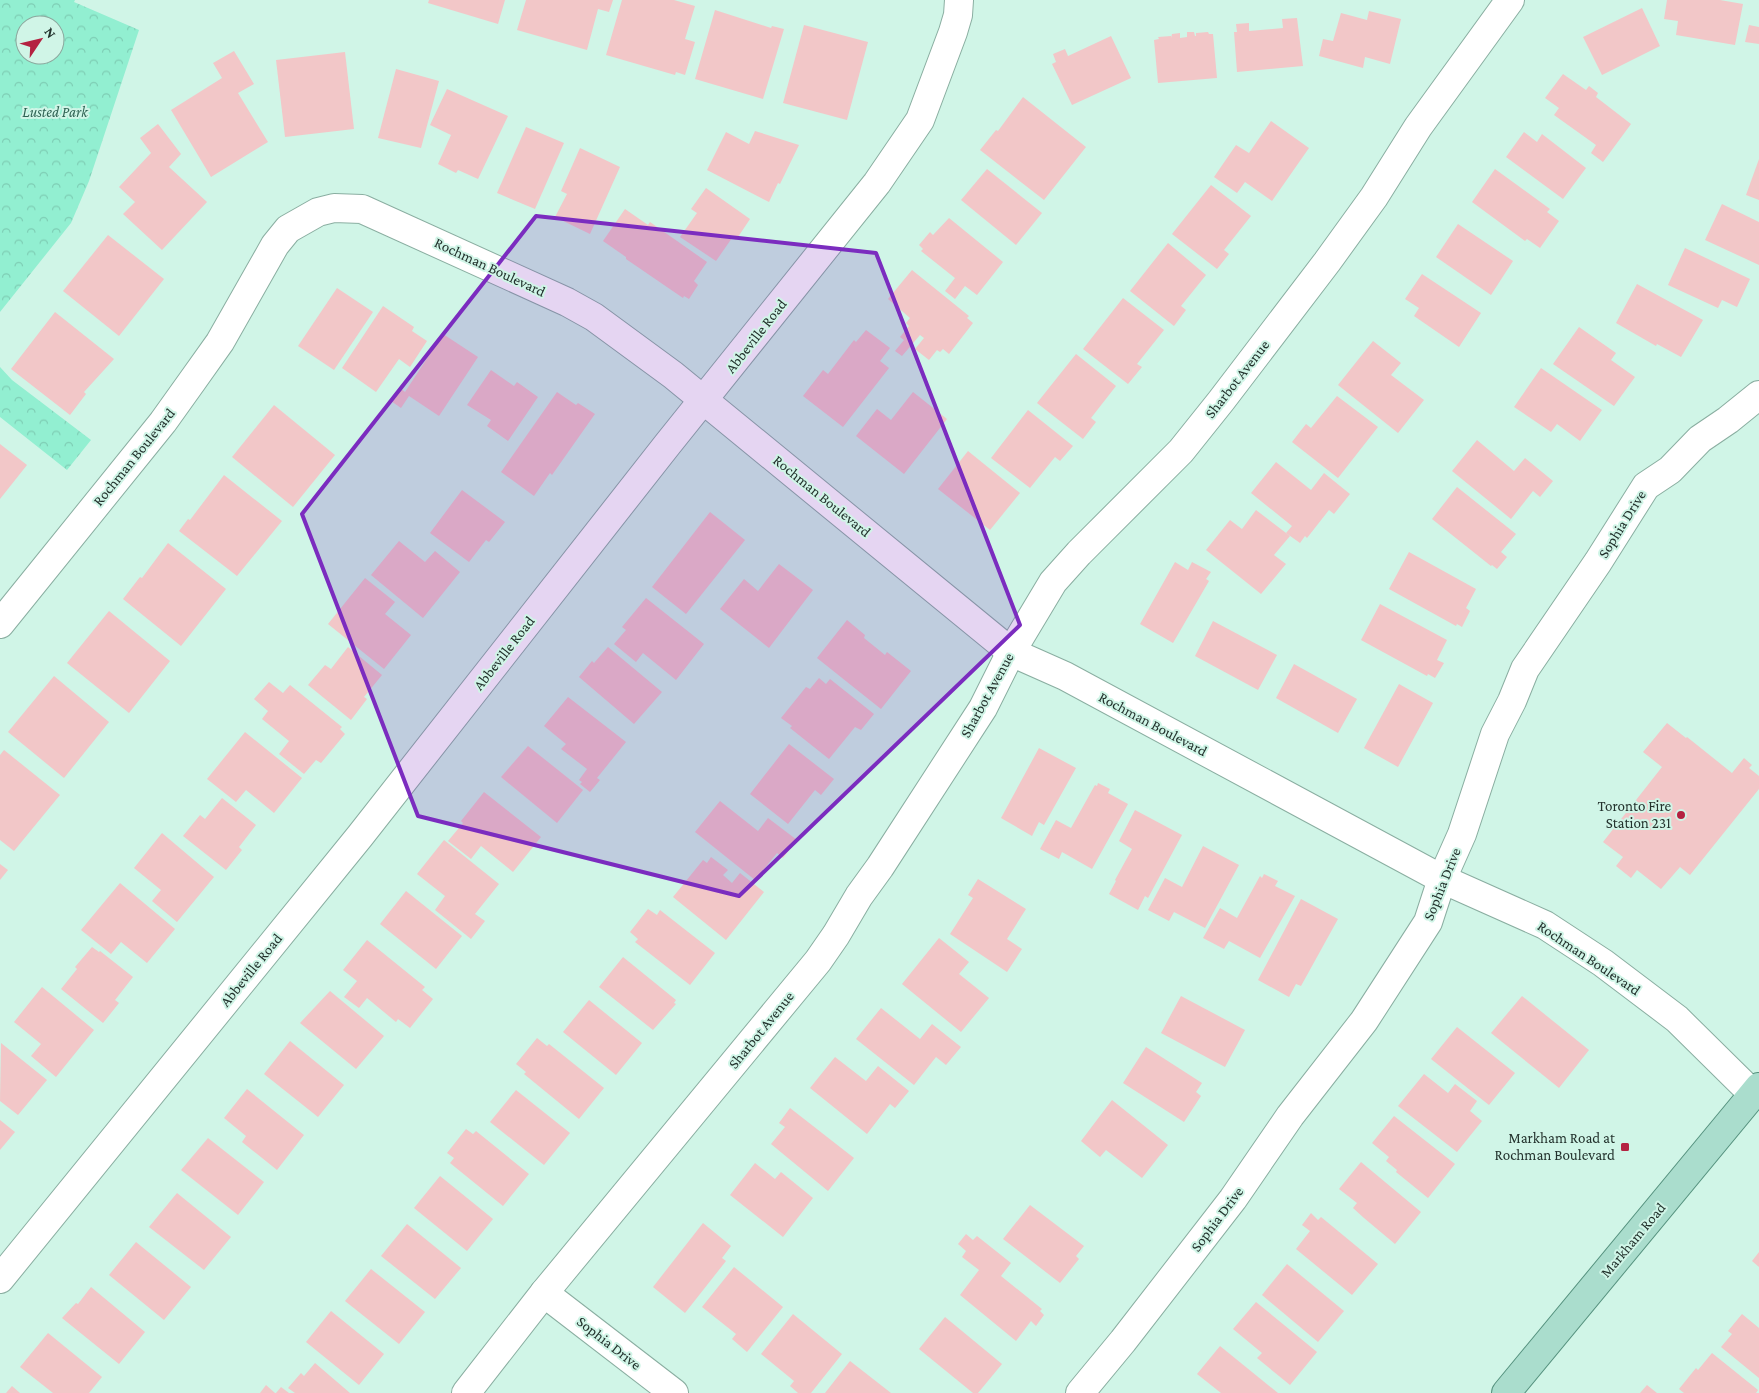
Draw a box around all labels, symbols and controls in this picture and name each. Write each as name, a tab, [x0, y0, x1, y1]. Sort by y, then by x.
north arrow	[15, 15, 65, 65]
text: N	[41, 24, 60, 41]
park label: Lusted Park	[22, 104, 89, 120]
street label: Rochman Boulevard	[432, 234, 548, 300]
street label: Abbeville Road	[722, 296, 790, 376]
street label: Sharbot Avenue	[1202, 337, 1273, 421]
street label: Rochman Boulevard	[90, 405, 178, 509]
street label: Rochman Boulevard	[770, 452, 874, 540]
street label: Sophia Drive	[1595, 487, 1650, 561]
street label: Abbeville Road	[470, 613, 538, 693]
street label: Sharbot Avenue	[957, 649, 1017, 740]
street label: Rochman Boulevard	[1096, 689, 1210, 759]
place label: Toronto Fire Station 231	[1598, 798, 1671, 831]
marker: Toronto Fire Station 231	[1675, 809, 1687, 821]
street label: Sophia Drive	[1420, 845, 1465, 923]
street label: Rochman Boulevard	[1535, 918, 1643, 998]
street label: Abbeville Road	[217, 930, 285, 1010]
street label: Sharbot Avenue	[725, 988, 797, 1072]
place label: Markham Road at Rochman Boulevard	[1495, 1130, 1616, 1163]
marker: Markham Road at Rochman Boulevard	[1619, 1141, 1631, 1153]
street label: Sophia Drive	[1188, 1183, 1248, 1255]
street label: Markham Road	[1597, 1200, 1669, 1280]
street label: Sophia Drive	[573, 1313, 644, 1374]

